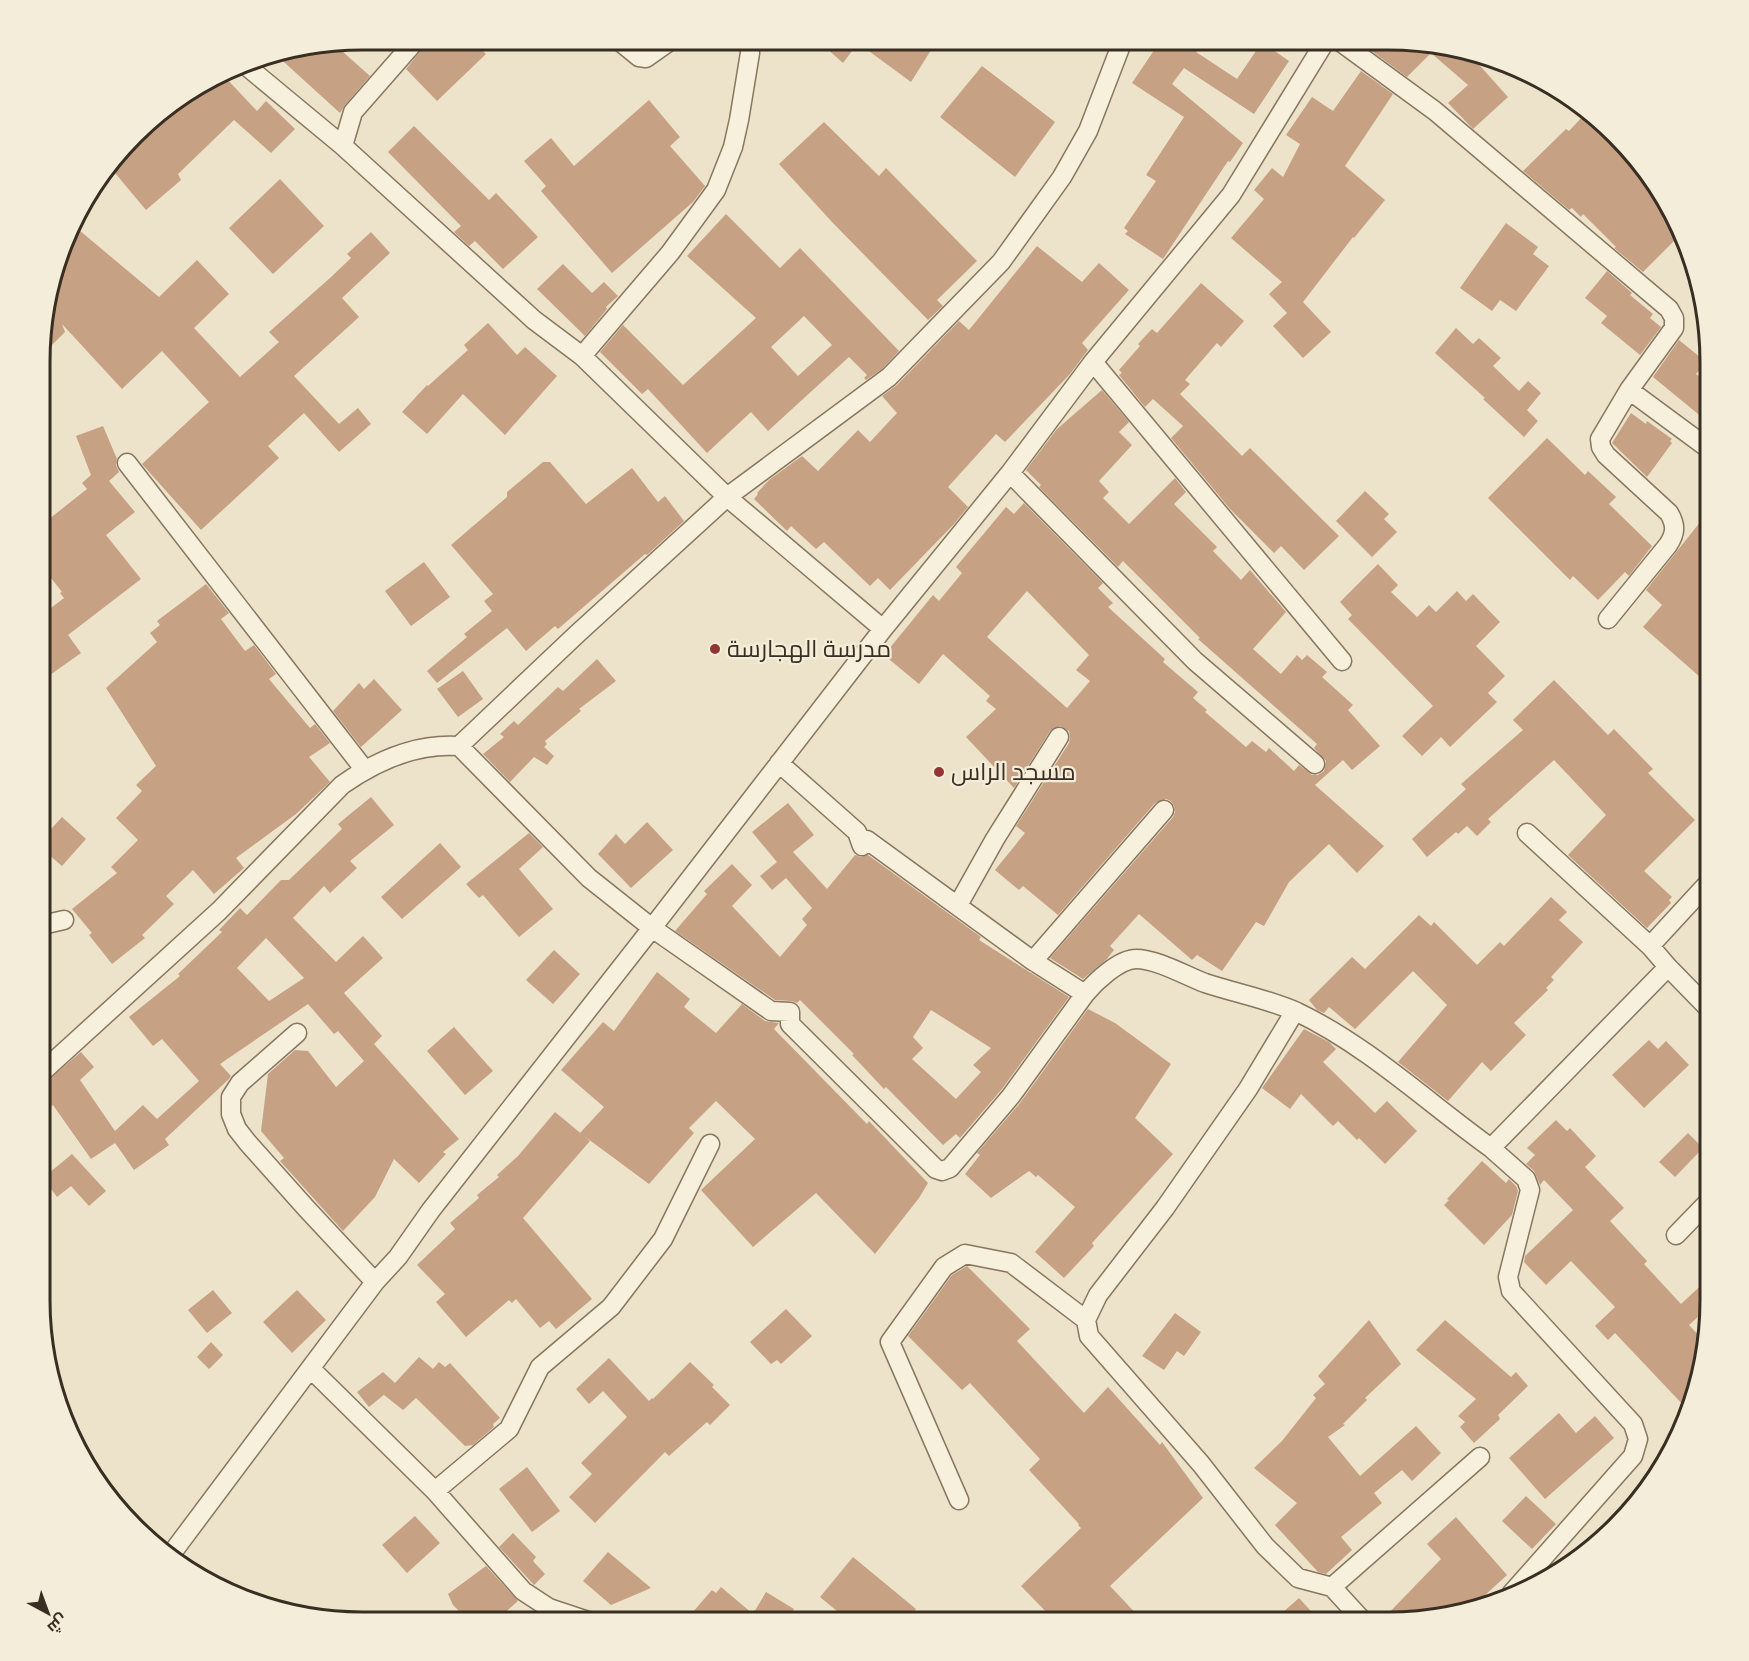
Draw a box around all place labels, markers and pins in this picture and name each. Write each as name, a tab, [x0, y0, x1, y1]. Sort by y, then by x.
place label: مدرسة الهجارسة	[727, 634, 891, 663]
marker: مدرسة الهجارسة	[708, 642, 722, 656]
place label: مسجد الراس	[951, 757, 1076, 786]
marker: مسجد الراس	[932, 765, 946, 779]

